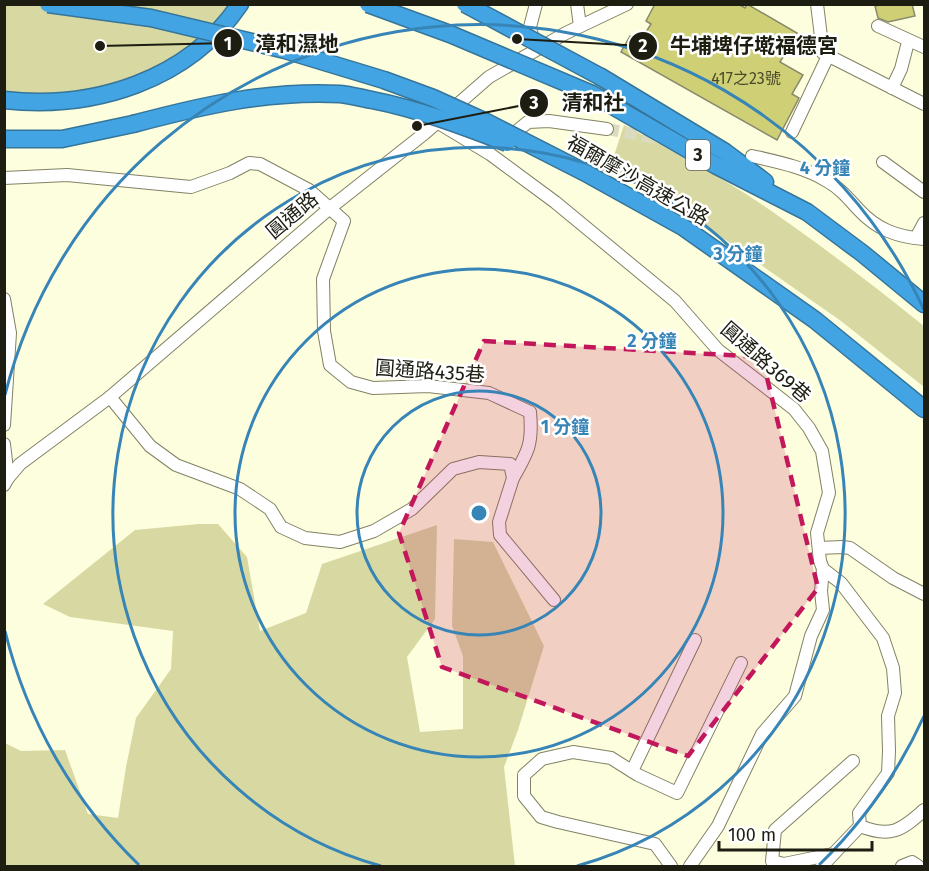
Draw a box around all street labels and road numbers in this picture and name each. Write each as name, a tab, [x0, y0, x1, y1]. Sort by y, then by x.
street label: 福爾摩沙高速公路	[563, 130, 713, 230]
road number: 3	[686, 140, 710, 170]
street label: 圓通路	[261, 187, 323, 243]
street label: 圓通路369巷	[716, 317, 816, 407]
street label: 圓通路435巷	[374, 355, 486, 387]

